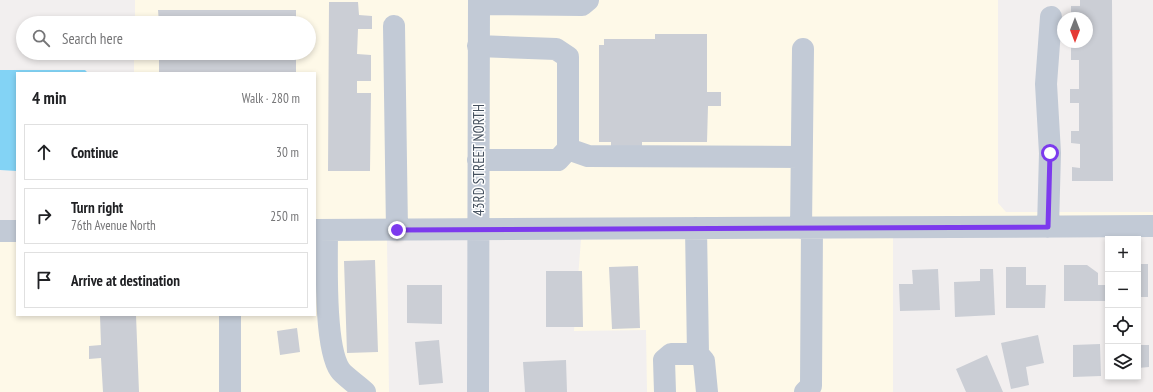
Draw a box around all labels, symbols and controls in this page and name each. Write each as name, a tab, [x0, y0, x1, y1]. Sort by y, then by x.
north arrow	[1057, 12, 1093, 48]
search box	[16, 16, 316, 60]
icon: search	[30, 27, 52, 49]
text: Search here	[62, 29, 123, 48]
text: 4 min	[32, 87, 66, 109]
text: Walk · 280 m	[242, 90, 300, 107]
street label: 43RD STREET NORTH	[469, 104, 488, 216]
icon: ahead	[33, 141, 55, 163]
text: Continue	[71, 143, 118, 162]
text: 30 m	[276, 144, 299, 161]
route start	[1041, 144, 1059, 162]
text: Turn right	[71, 198, 123, 217]
icon: right	[33, 205, 55, 227]
text: 250 m	[270, 208, 299, 225]
text: 76th Avenue North	[71, 217, 156, 234]
route end	[388, 221, 406, 239]
map controls	[1105, 236, 1141, 380]
button: +	[1105, 236, 1141, 272]
icon: arrive	[33, 269, 55, 291]
text: Arrive at destination	[71, 271, 180, 290]
button: −	[1105, 272, 1141, 308]
button: locate	[1105, 308, 1141, 344]
button: layers	[1105, 344, 1141, 380]

